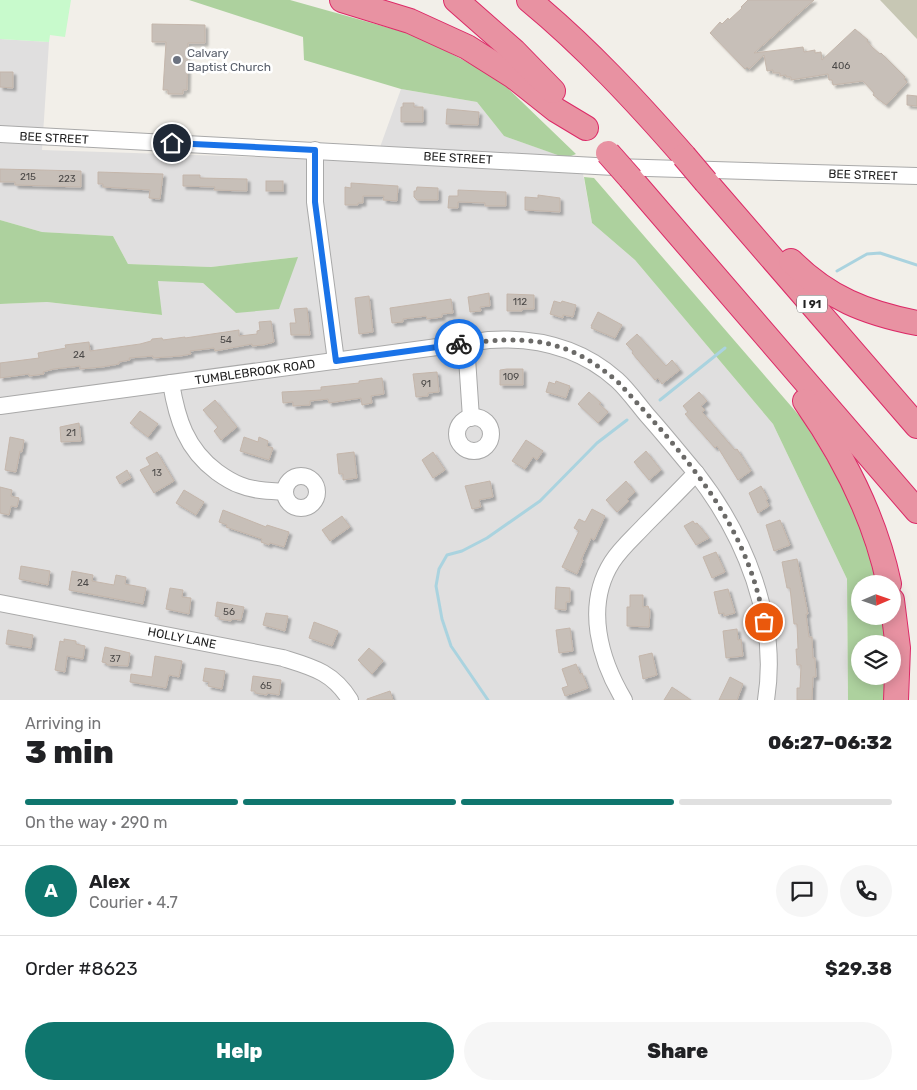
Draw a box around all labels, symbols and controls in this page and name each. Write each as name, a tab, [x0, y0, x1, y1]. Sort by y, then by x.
place label: Calvary Baptist Church	[187, 46, 271, 74]
marker: Calvary Baptist Church	[171, 54, 183, 66]
house number: 406	[832, 60, 850, 72]
pin	[151, 122, 193, 164]
street label: BEE STREET	[19, 129, 89, 147]
icon: home	[158, 129, 186, 157]
street label: BEE STREET	[423, 149, 493, 167]
street label: BEE STREET	[828, 167, 898, 183]
house number: 215	[20, 171, 36, 183]
house number: 223	[58, 173, 76, 185]
house number: 112	[513, 296, 527, 308]
road number: I 91	[797, 296, 827, 312]
courier	[434, 319, 484, 369]
icon: bike	[445, 330, 473, 358]
house number: 54	[220, 334, 232, 346]
house number: 24	[73, 349, 85, 361]
street label: TUMBLEBROOK ROAD	[194, 357, 316, 387]
house number: 109	[503, 371, 519, 383]
house number: 91	[421, 378, 431, 390]
house number: 21	[66, 427, 76, 439]
house number: 13	[152, 467, 162, 479]
north arrow	[851, 575, 901, 625]
map controls	[851, 575, 901, 685]
house number: 24	[77, 577, 89, 589]
pin	[743, 601, 785, 643]
house number: 56	[223, 606, 235, 618]
icon: bag	[750, 608, 778, 636]
street label: HOLLY LANE	[146, 624, 218, 652]
button: layers	[851, 635, 901, 685]
house number: 37	[109, 653, 121, 665]
house number: 65	[260, 680, 272, 692]
text: Arriving in	[25, 714, 101, 733]
text: 06:27–06:32	[768, 731, 892, 754]
text: 3 min	[25, 733, 114, 771]
text: On the way · 290 m	[25, 813, 168, 832]
button: chat	[776, 865, 828, 917]
button: phone	[840, 865, 892, 917]
text: Alex	[89, 870, 130, 893]
text: A	[44, 879, 58, 902]
text: Courier · 4.7	[89, 893, 178, 912]
text: Order #8623	[25, 957, 138, 980]
text: $29.38	[825, 957, 892, 980]
button: Help	[25, 1022, 454, 1080]
button: Share	[464, 1022, 892, 1080]

